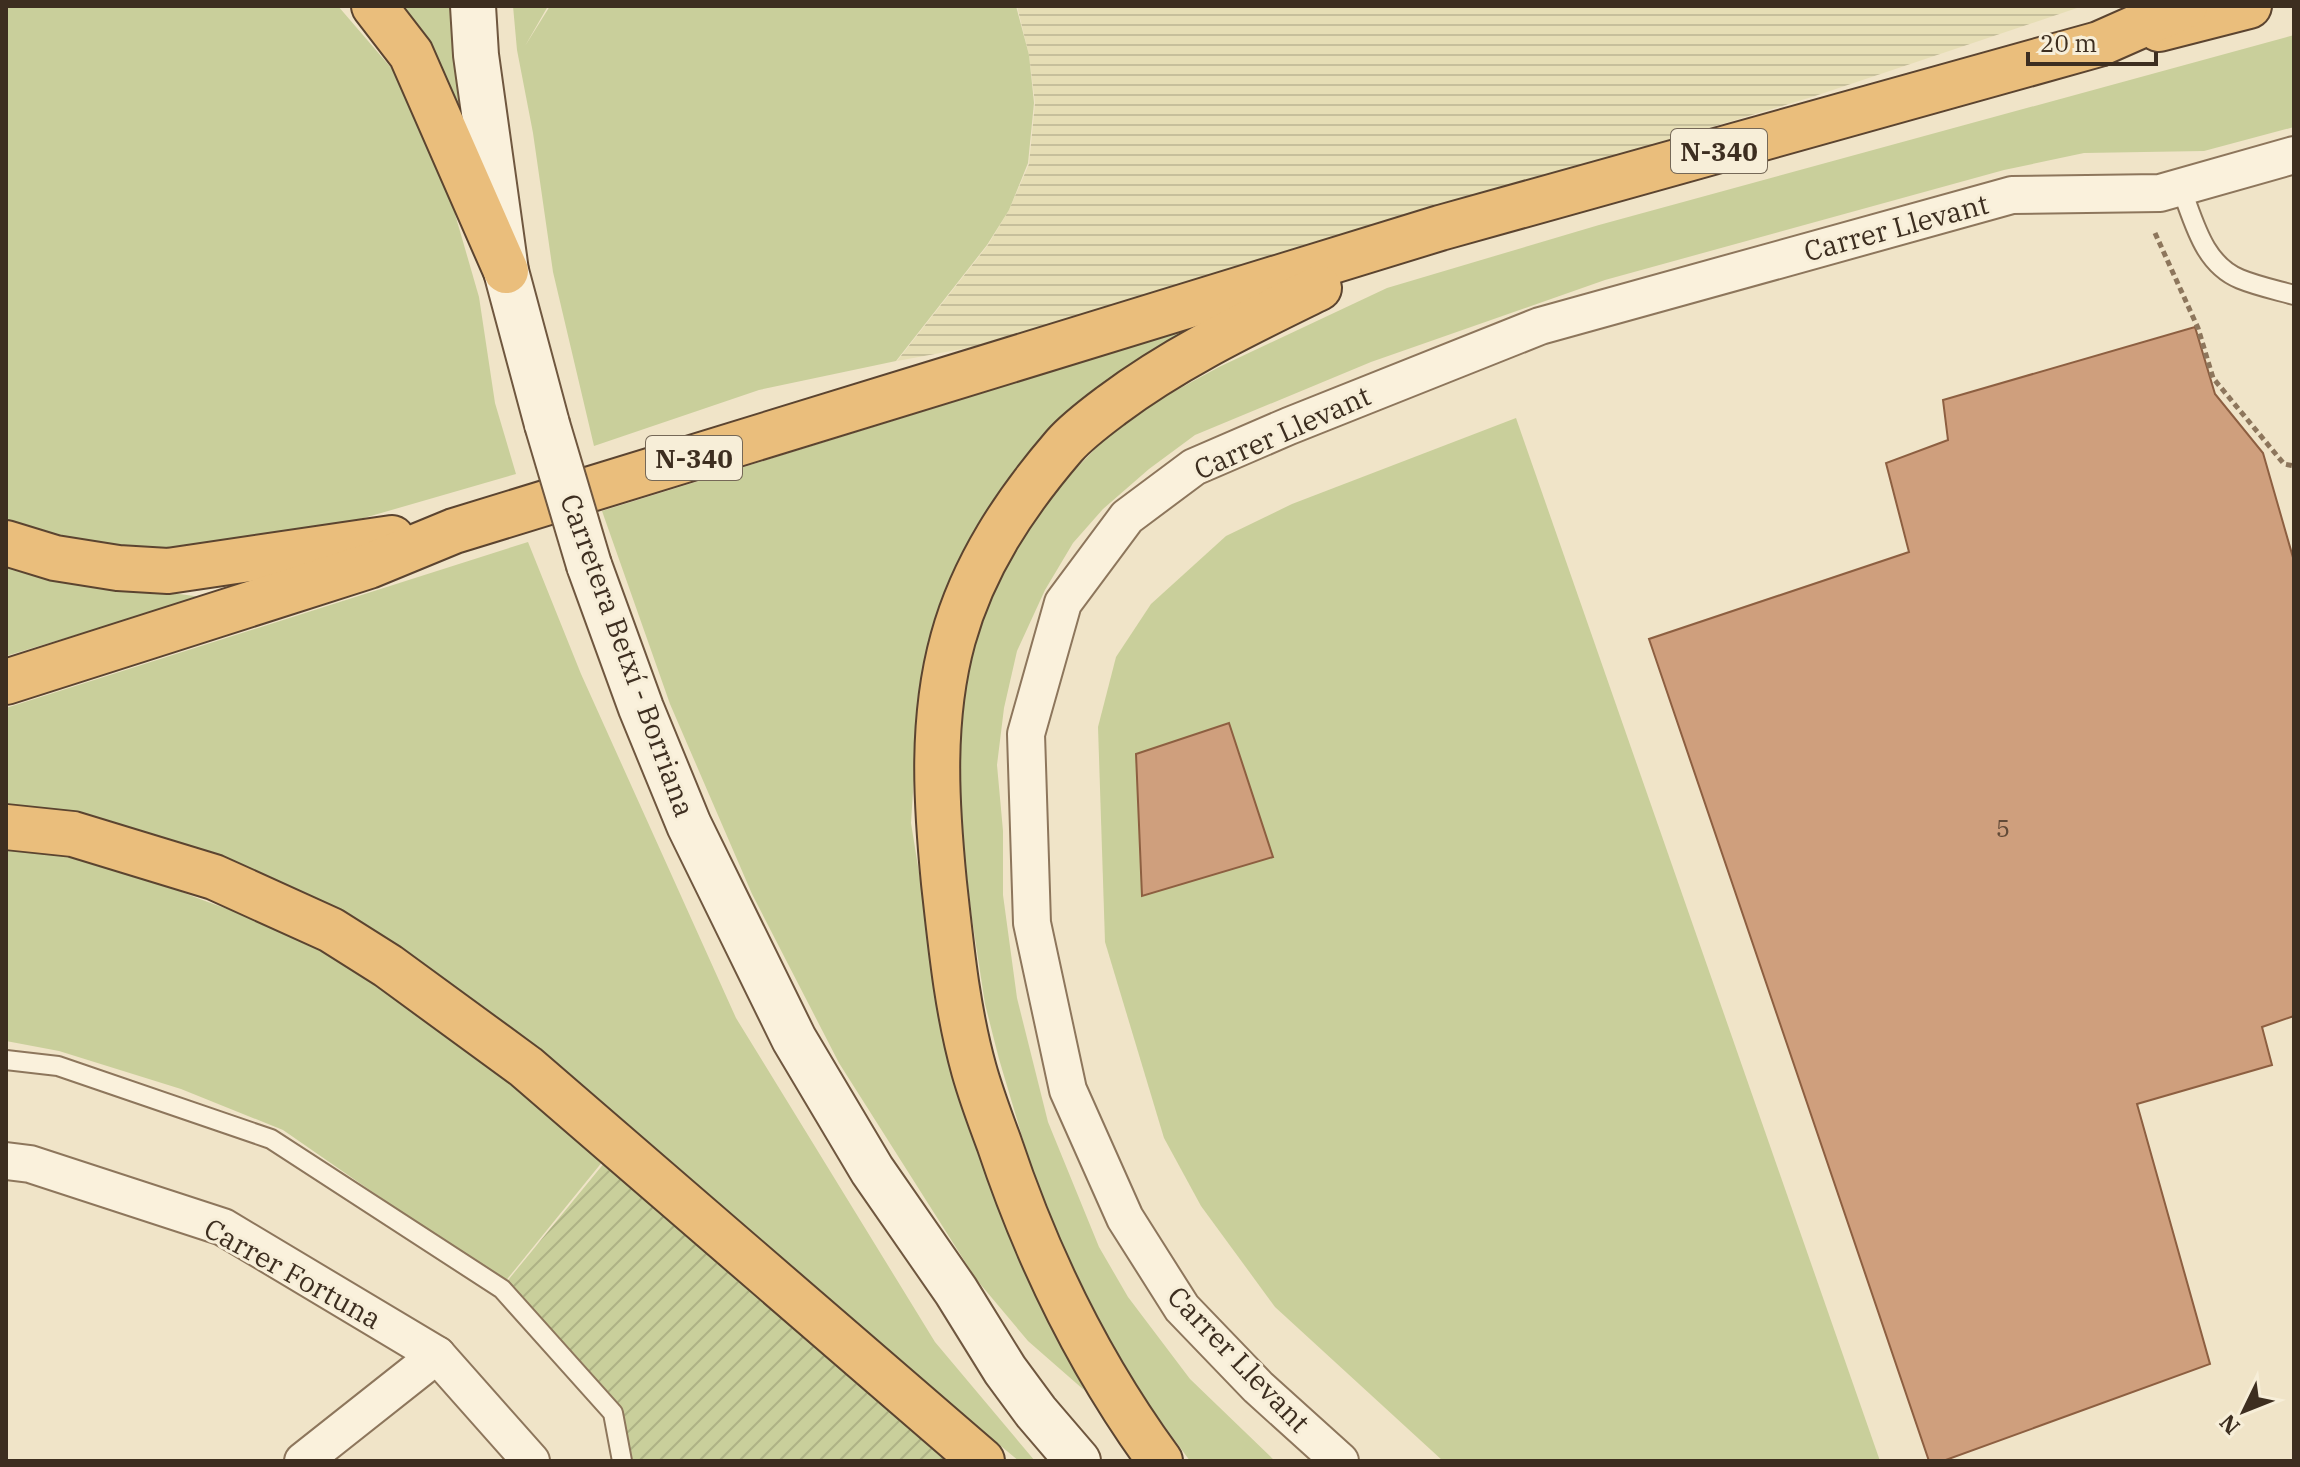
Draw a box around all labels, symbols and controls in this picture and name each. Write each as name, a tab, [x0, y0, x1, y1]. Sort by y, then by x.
scale bar	[2028, 16, 2156, 66]
text: 20 m	[2040, 27, 2097, 59]
road number: N-340	[1671, 129, 1767, 173]
street label: Carrer Llevant	[1800, 185, 1992, 269]
street label: Carrer Llevant	[1188, 376, 1376, 487]
road number: N-340	[646, 436, 742, 480]
street label: Carretera Betxí - Borriana	[552, 488, 704, 822]
house number: 5	[1996, 812, 2010, 844]
street label: Carrer Fortuna	[198, 1209, 388, 1337]
street label: Carrer Llevant	[1160, 1278, 1318, 1440]
north arrow	[2204, 1371, 2284, 1451]
text: N	[2212, 1409, 2246, 1441]

